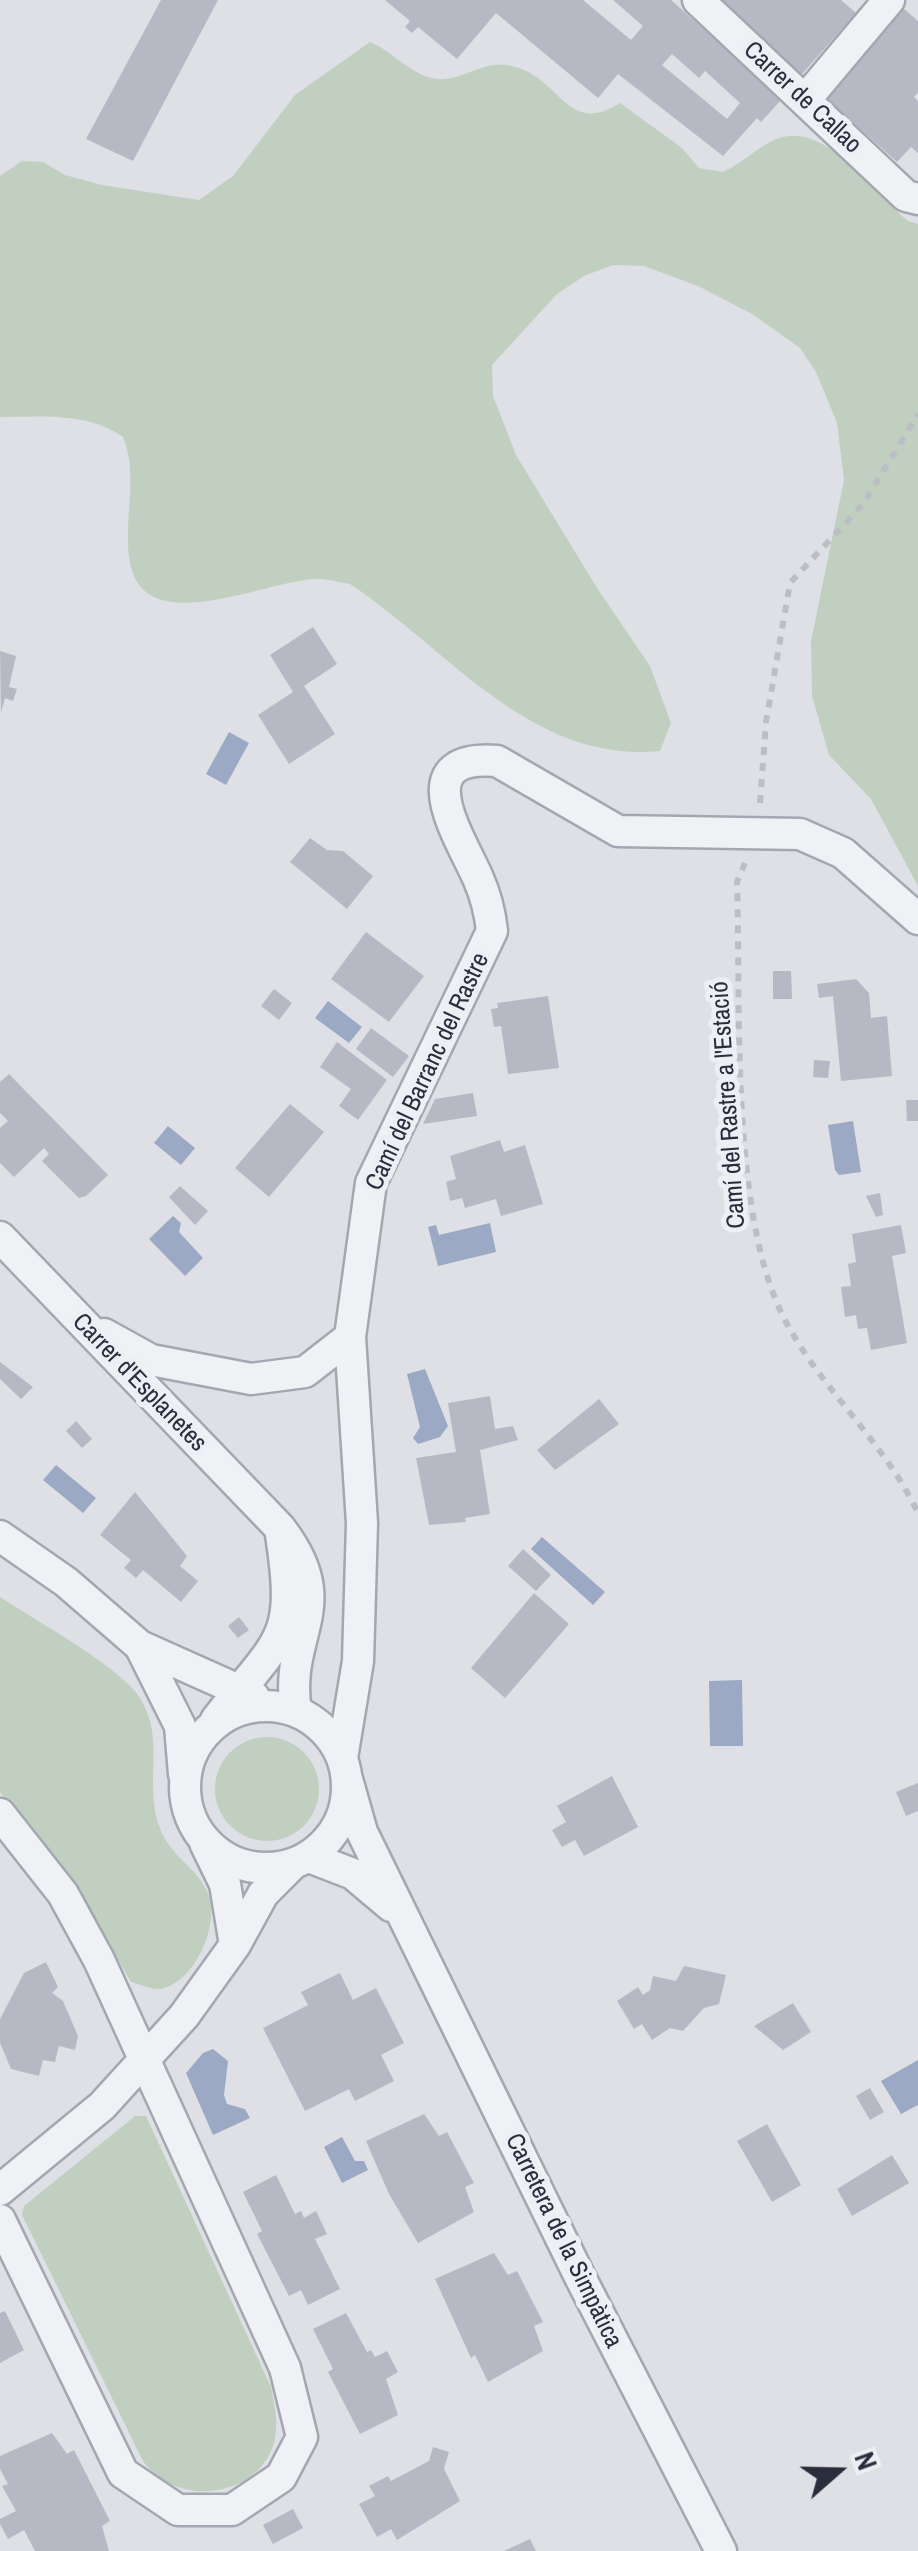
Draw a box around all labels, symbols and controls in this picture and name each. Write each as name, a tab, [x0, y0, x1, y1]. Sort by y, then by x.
street label: Carrer de Callao	[737, 36, 867, 160]
street label: Camí del Barranc del Rastre	[360, 948, 496, 1196]
street label: Camí del Rastre a l'Estació	[705, 980, 753, 1230]
street label: Carrer d'Esplanetes	[66, 1308, 212, 1458]
street label: Carretera de la Simpàtica	[498, 2129, 628, 2353]
north arrow	[788, 2421, 888, 2521]
text: N	[845, 2446, 887, 2475]

